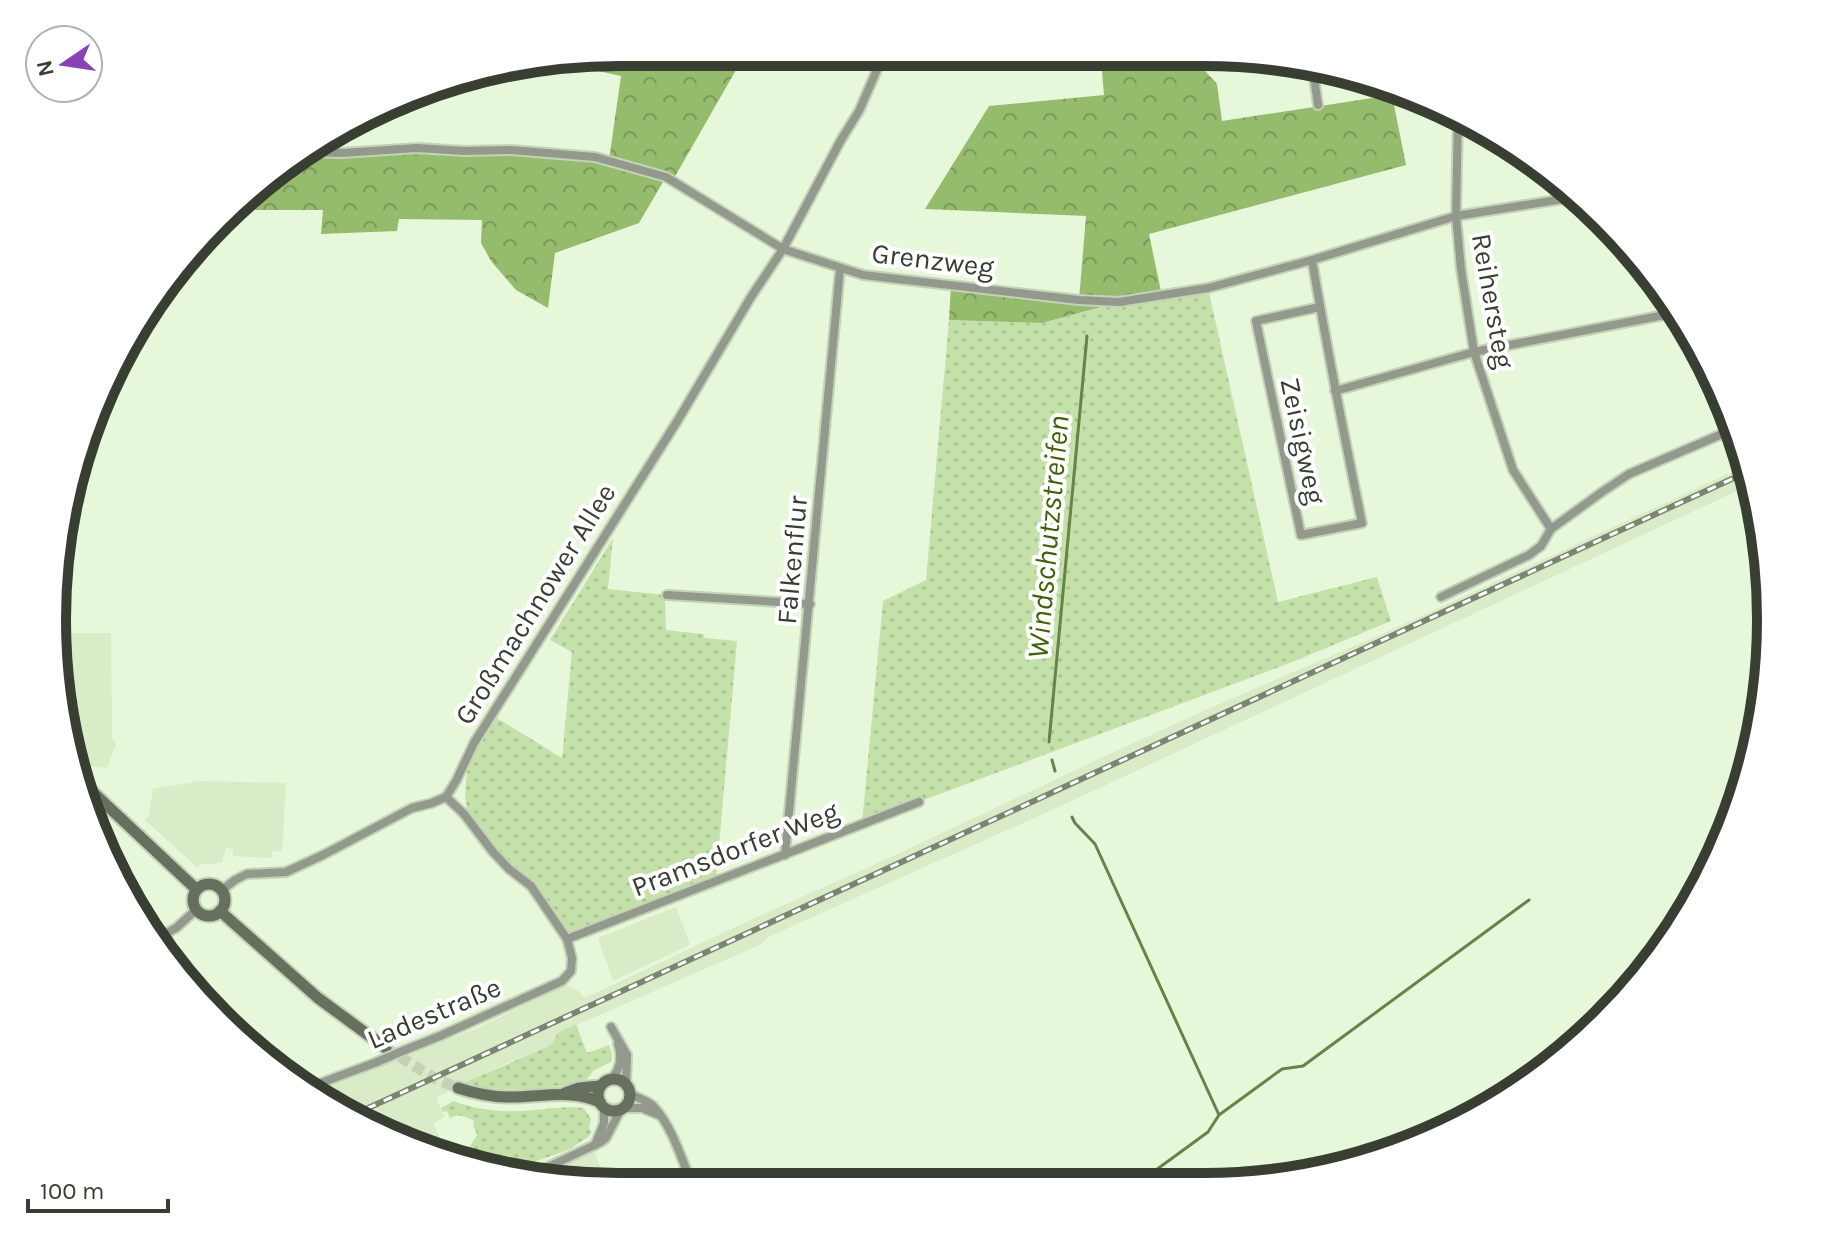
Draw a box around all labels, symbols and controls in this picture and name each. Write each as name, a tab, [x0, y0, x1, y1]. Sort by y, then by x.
north arrow	[24, 24, 104, 104]
text: N	[31, 58, 60, 79]
street label: Reihersteg	[1465, 231, 1521, 371]
street label: Grenzweg	[870, 236, 996, 284]
street label: Zeisigweg	[1273, 375, 1333, 508]
water label: Windschutzstreifen	[1019, 414, 1077, 660]
street label: Großmachnower Allee	[447, 477, 623, 731]
street label: Falkenflur	[770, 494, 814, 626]
street label: Pramsdorfer Weg	[627, 794, 843, 904]
street label: Ladestraße	[362, 970, 506, 1056]
scale bar	[28, 1163, 168, 1213]
text: 100 m	[40, 1177, 105, 1205]

